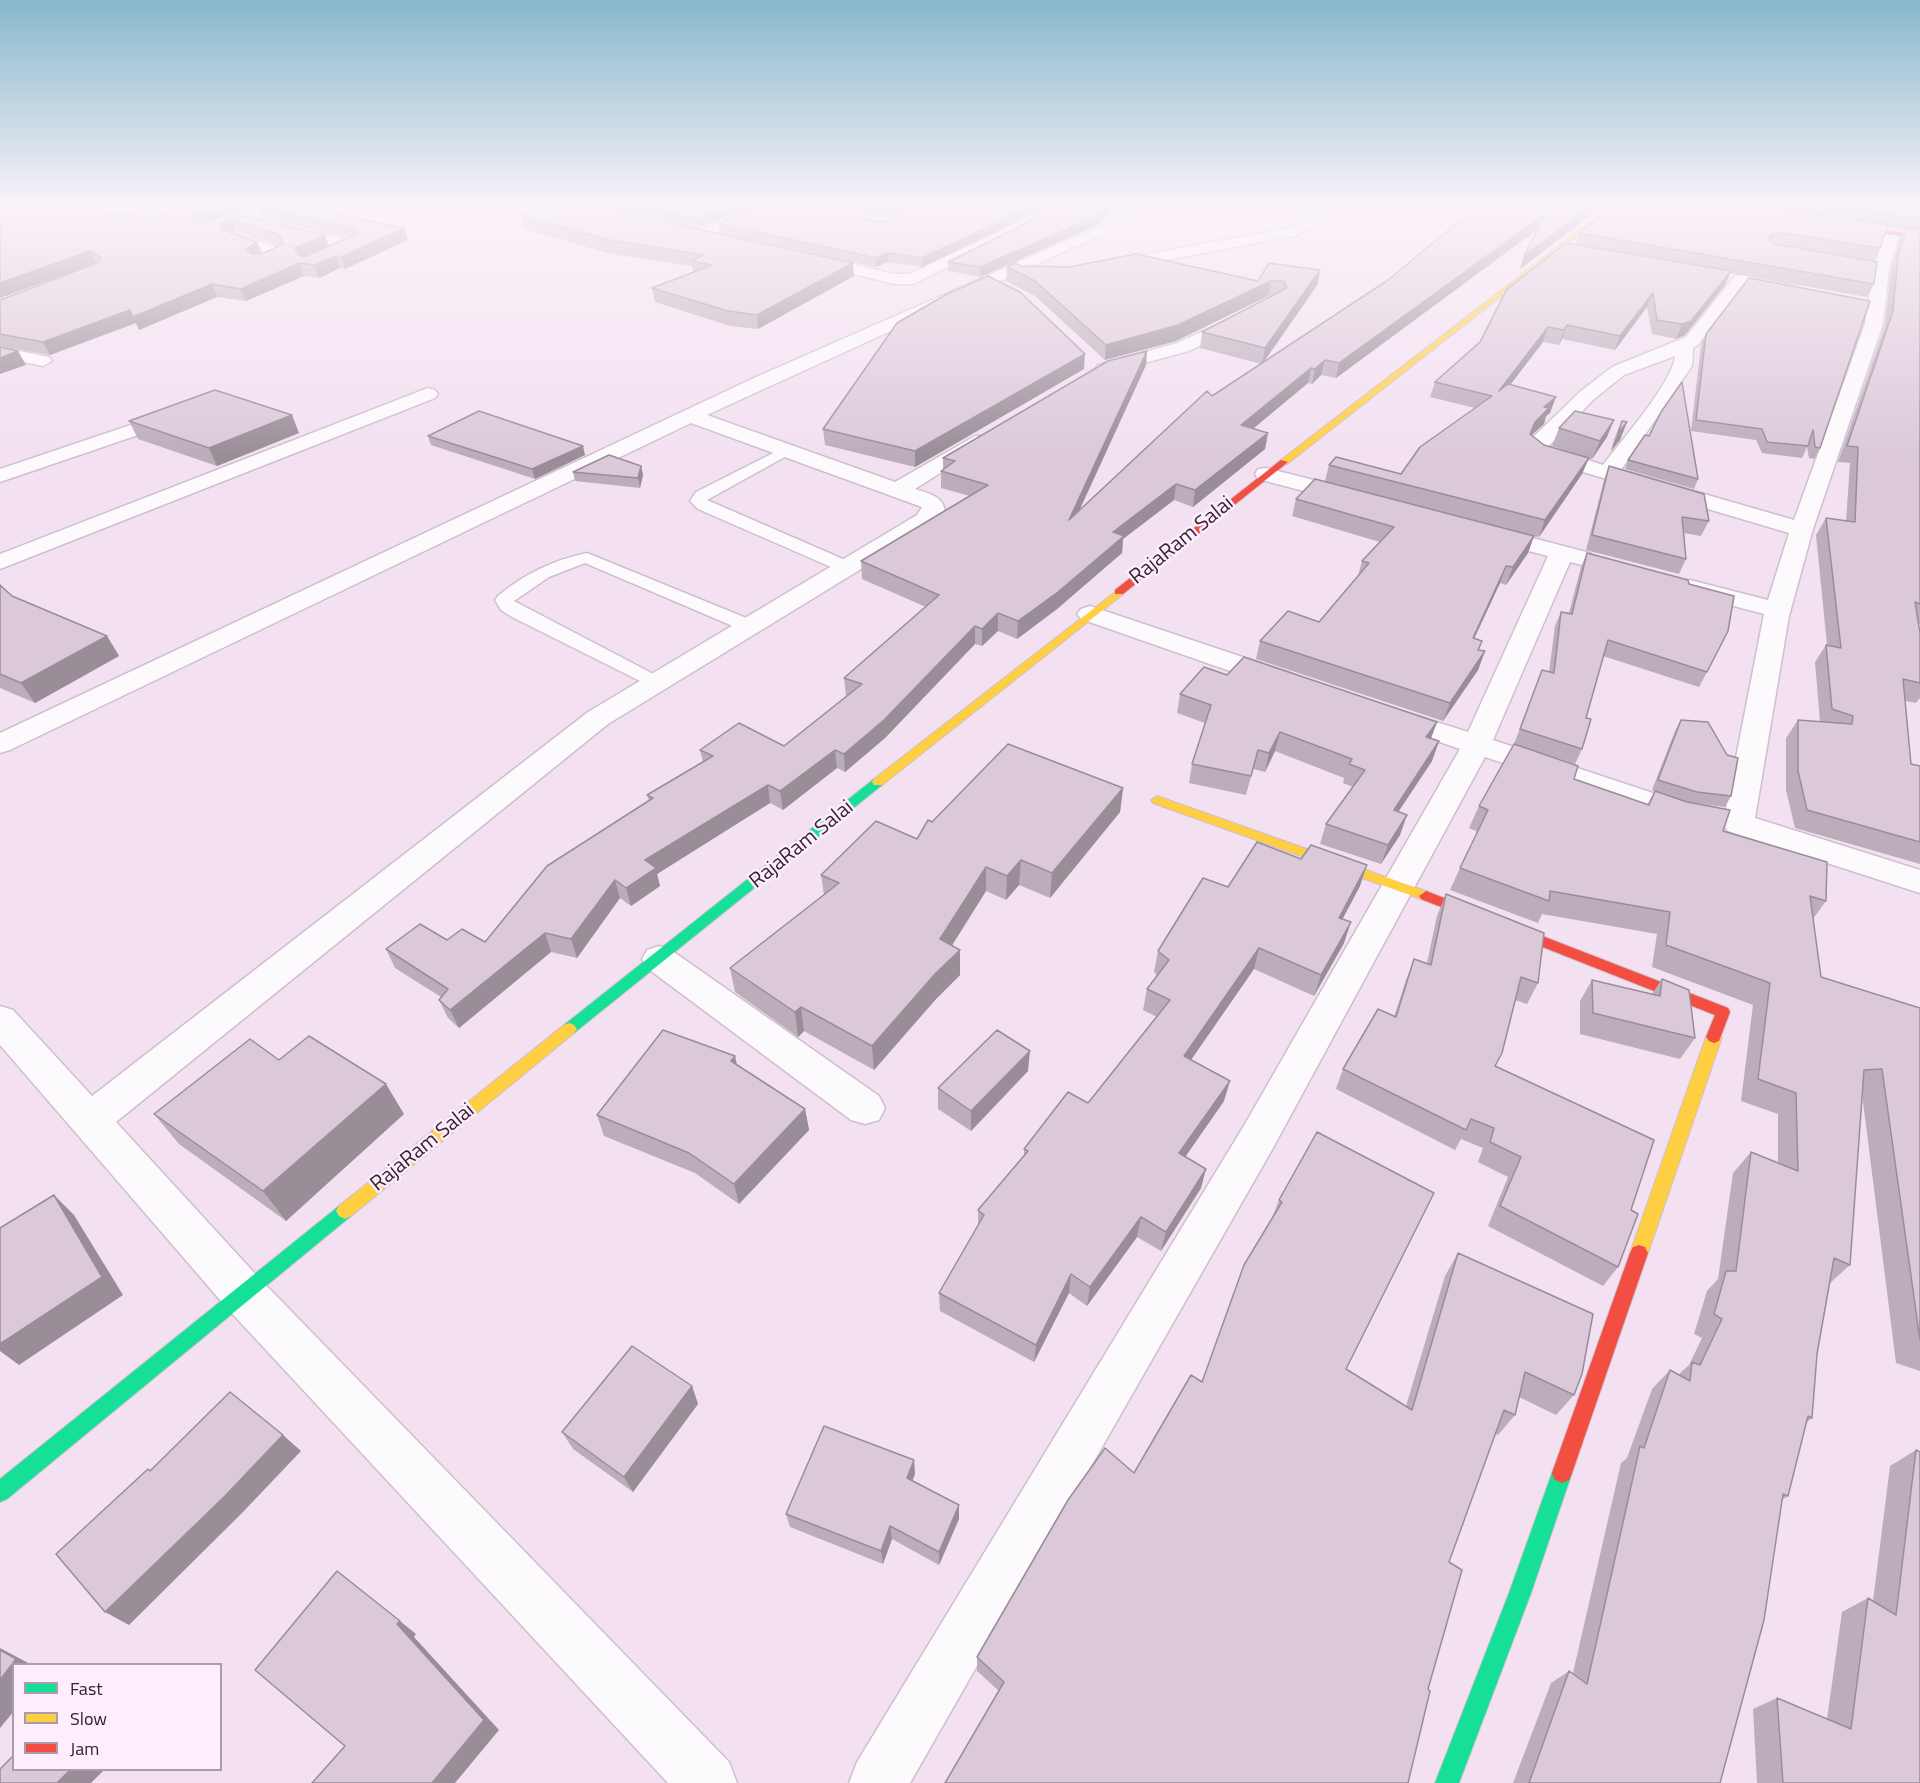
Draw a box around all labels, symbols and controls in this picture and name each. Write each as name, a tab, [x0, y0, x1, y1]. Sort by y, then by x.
street label: RajaRam Salai	[1125, 492, 1239, 590]
street label: RajaRam Salai	[745, 796, 859, 894]
street label: RajaRam Salai	[366, 1099, 480, 1197]
legend	[12, 1663, 222, 1771]
text: Fast	[70, 1675, 103, 1702]
text: Slow	[70, 1705, 107, 1732]
text: Jam	[70, 1735, 99, 1762]

